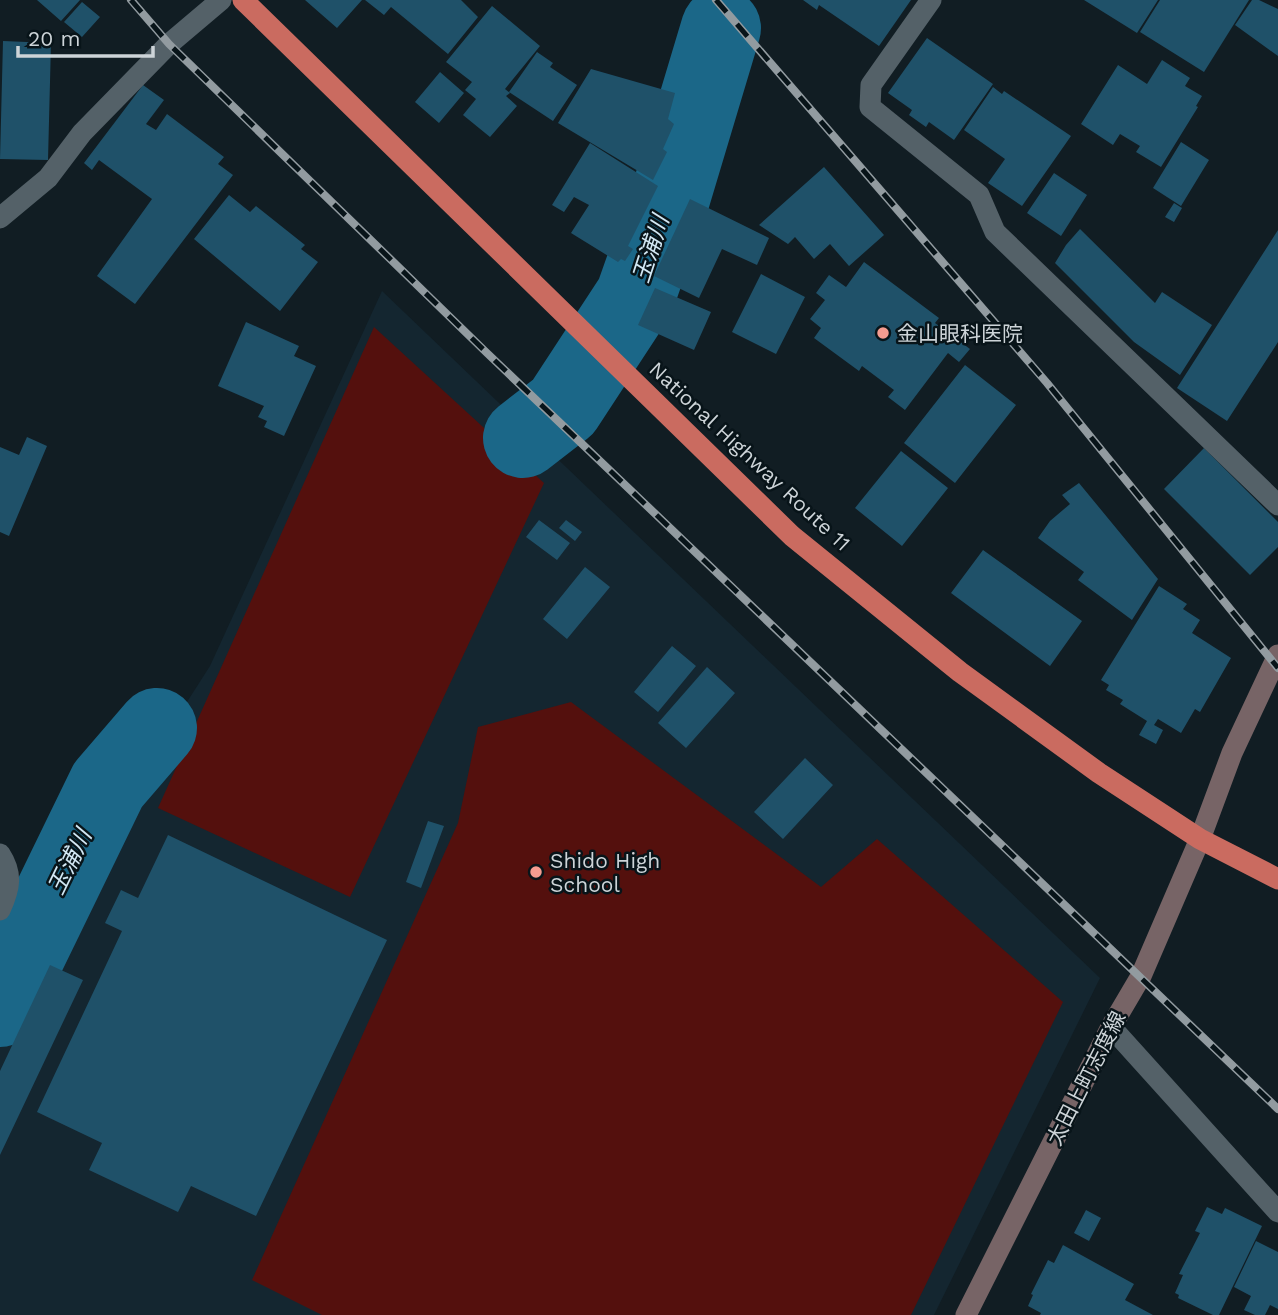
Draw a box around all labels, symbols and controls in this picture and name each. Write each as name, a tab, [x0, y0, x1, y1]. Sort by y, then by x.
scale bar	[18, 14, 152, 58]
text: 20 m	[28, 26, 80, 51]
water label: 玉浦川	[627, 209, 675, 286]
place label: 金山眼科医院	[897, 321, 1023, 346]
marker: 金山眼科医院	[875, 325, 891, 341]
street label: National Highway Route 11	[644, 356, 856, 556]
water label: 玉浦川	[43, 822, 99, 899]
place label: Shido High School	[550, 848, 660, 897]
marker: Shido High School	[528, 864, 544, 880]
street label: 太田上町志度線	[1041, 1007, 1131, 1149]

